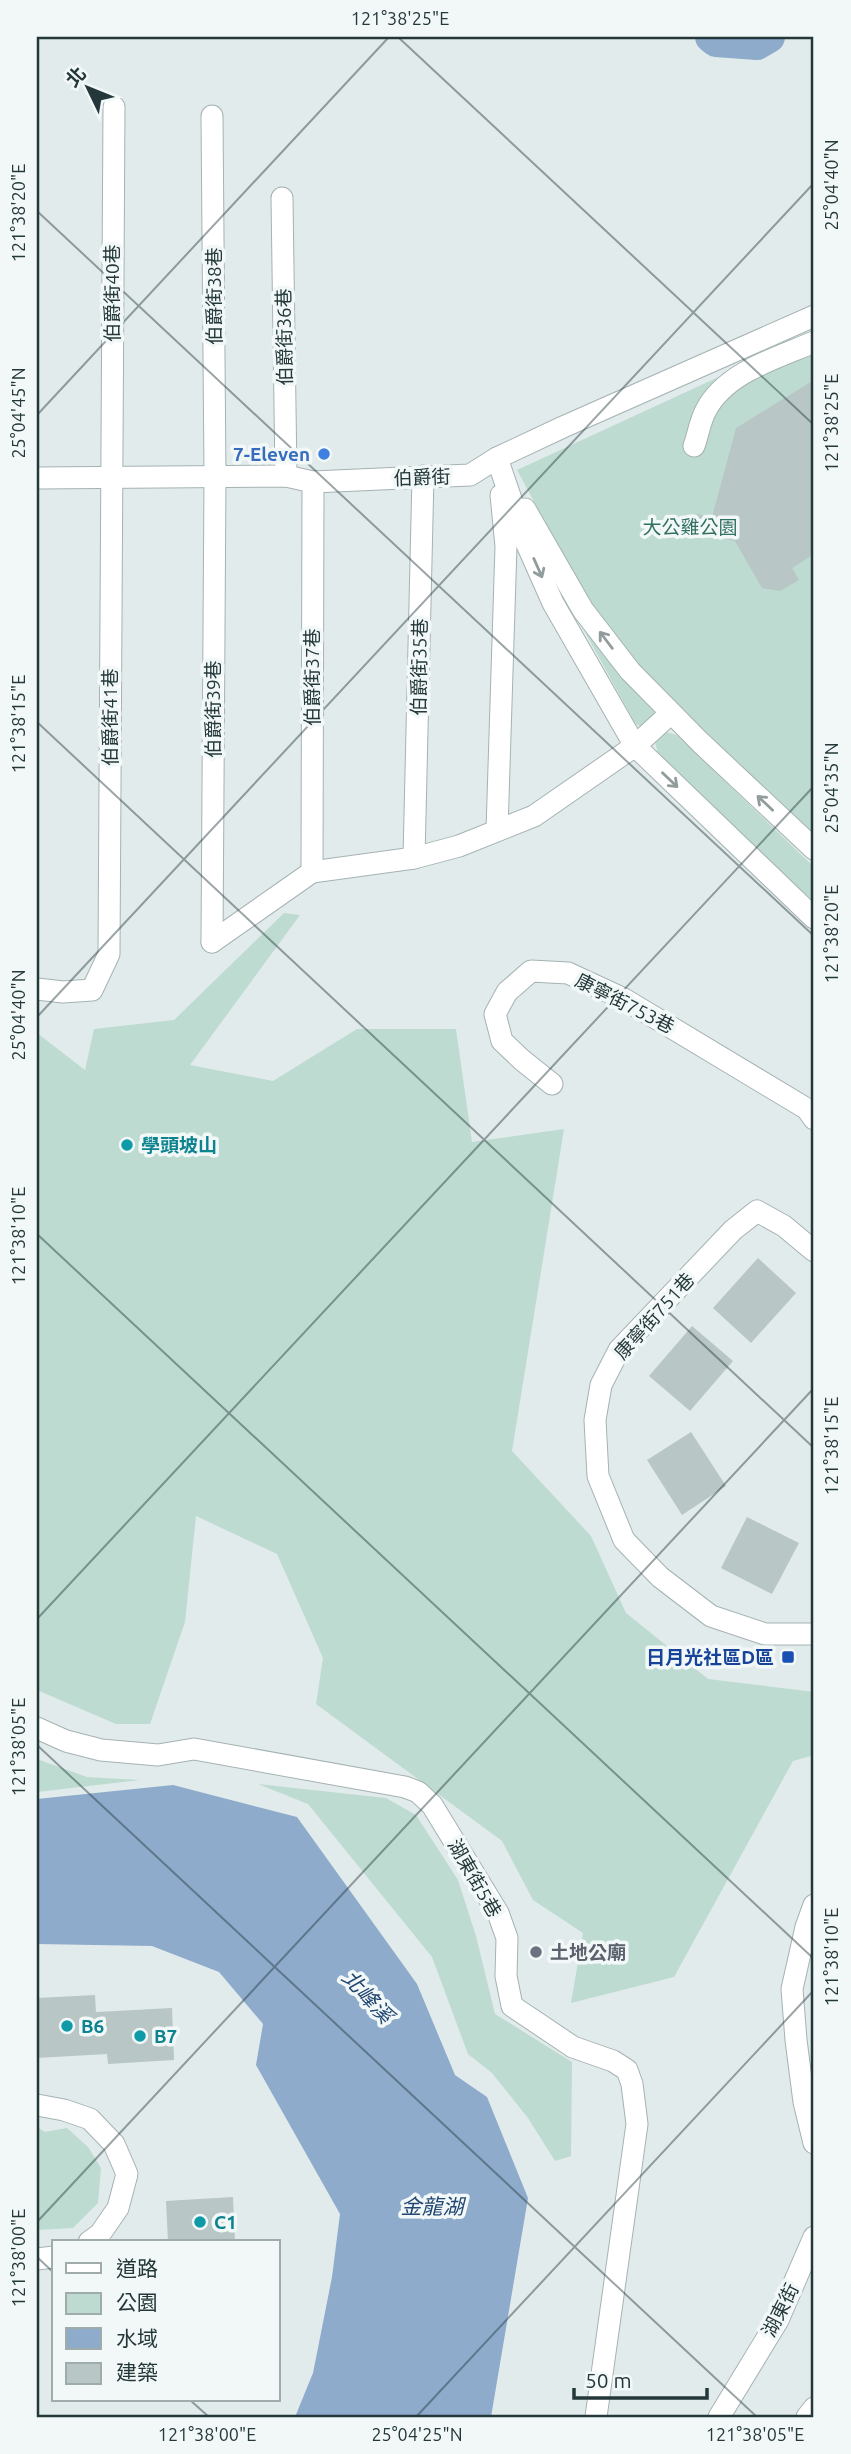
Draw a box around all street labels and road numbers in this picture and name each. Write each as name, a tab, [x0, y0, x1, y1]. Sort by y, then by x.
street label: 伯爵街40巷	[101, 244, 123, 342]
street label: 伯爵街38巷	[203, 247, 225, 345]
street label: 伯爵街36巷	[272, 288, 296, 386]
street label: 伯爵街	[393, 465, 451, 489]
street label: 伯爵街35巷	[407, 618, 431, 716]
street label: 伯爵街37巷	[301, 628, 323, 726]
street label: 伯爵街39巷	[202, 660, 224, 758]
street label: 伯爵街41巷	[99, 668, 121, 766]
street label: 康寧街753巷	[572, 969, 678, 1037]
street label: 康寧街751巷	[610, 1268, 698, 1364]
street label: 湖東街5巷	[444, 1835, 506, 1921]
street label: 湖東街	[757, 2280, 803, 2340]

